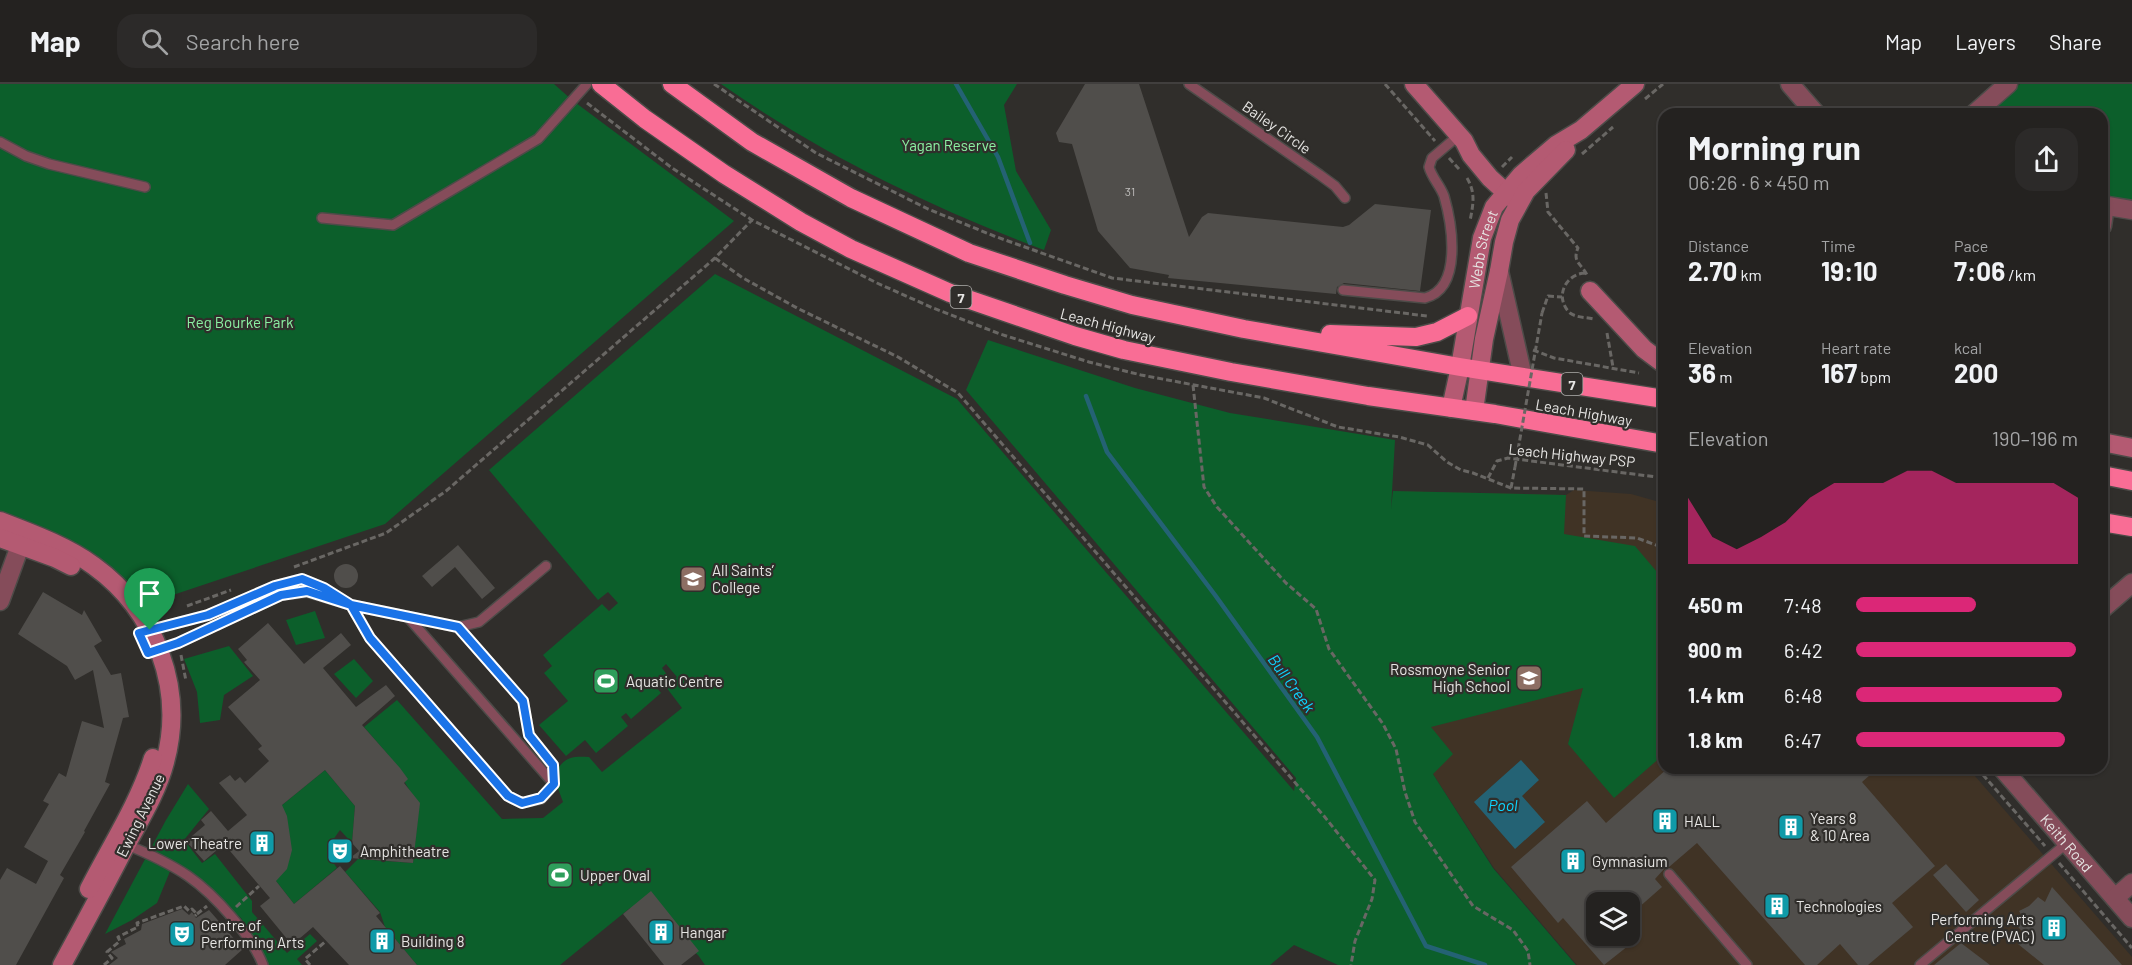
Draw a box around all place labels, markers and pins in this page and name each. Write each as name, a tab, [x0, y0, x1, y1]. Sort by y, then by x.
place label: All Saints’ College	[712, 561, 775, 596]
school or university icon: All Saints’ College	[678, 564, 708, 594]
pin	[124, 568, 175, 630]
place label: Rossmoyne Senior High School	[1390, 660, 1511, 695]
school or university icon: Rossmoyne Senior High School	[1514, 663, 1544, 693]
sports icon: Aquatic Centre	[591, 666, 621, 696]
place label: Aquatic Centre	[626, 672, 723, 690]
building icon: HALL	[1650, 806, 1680, 836]
place label: Years 8 & 10 Area	[1810, 809, 1870, 844]
place label: HALL	[1684, 812, 1720, 830]
building icon: Years 8 & 10 Area	[1776, 812, 1806, 842]
building icon: Lower Theatre	[247, 828, 277, 858]
place label: Lower Theatre	[148, 834, 242, 852]
theatre icon: Amphitheatre	[325, 836, 355, 866]
place label: Amphitheatre	[360, 842, 450, 860]
building icon: Gymnasium	[1558, 846, 1588, 876]
place label: Gymnasium	[1592, 852, 1668, 870]
sports icon: Upper Oval	[545, 860, 575, 890]
place label: Upper Oval	[580, 866, 650, 884]
building icon: Technologies	[1762, 891, 1792, 921]
place label: Technologies	[1796, 897, 1882, 915]
place label: Performing Arts Centre (PVAC)	[1931, 910, 2034, 945]
building icon: Performing Arts Centre (PVAC)	[2039, 913, 2069, 943]
place label: Centre of Performing Arts	[201, 916, 304, 951]
building icon: Hangar	[646, 917, 676, 947]
theatre icon: Centre of Performing Arts	[167, 919, 197, 949]
place label: Hangar	[680, 923, 727, 941]
building icon: Building 8	[367, 926, 397, 956]
place label: Building 8	[401, 932, 464, 950]

